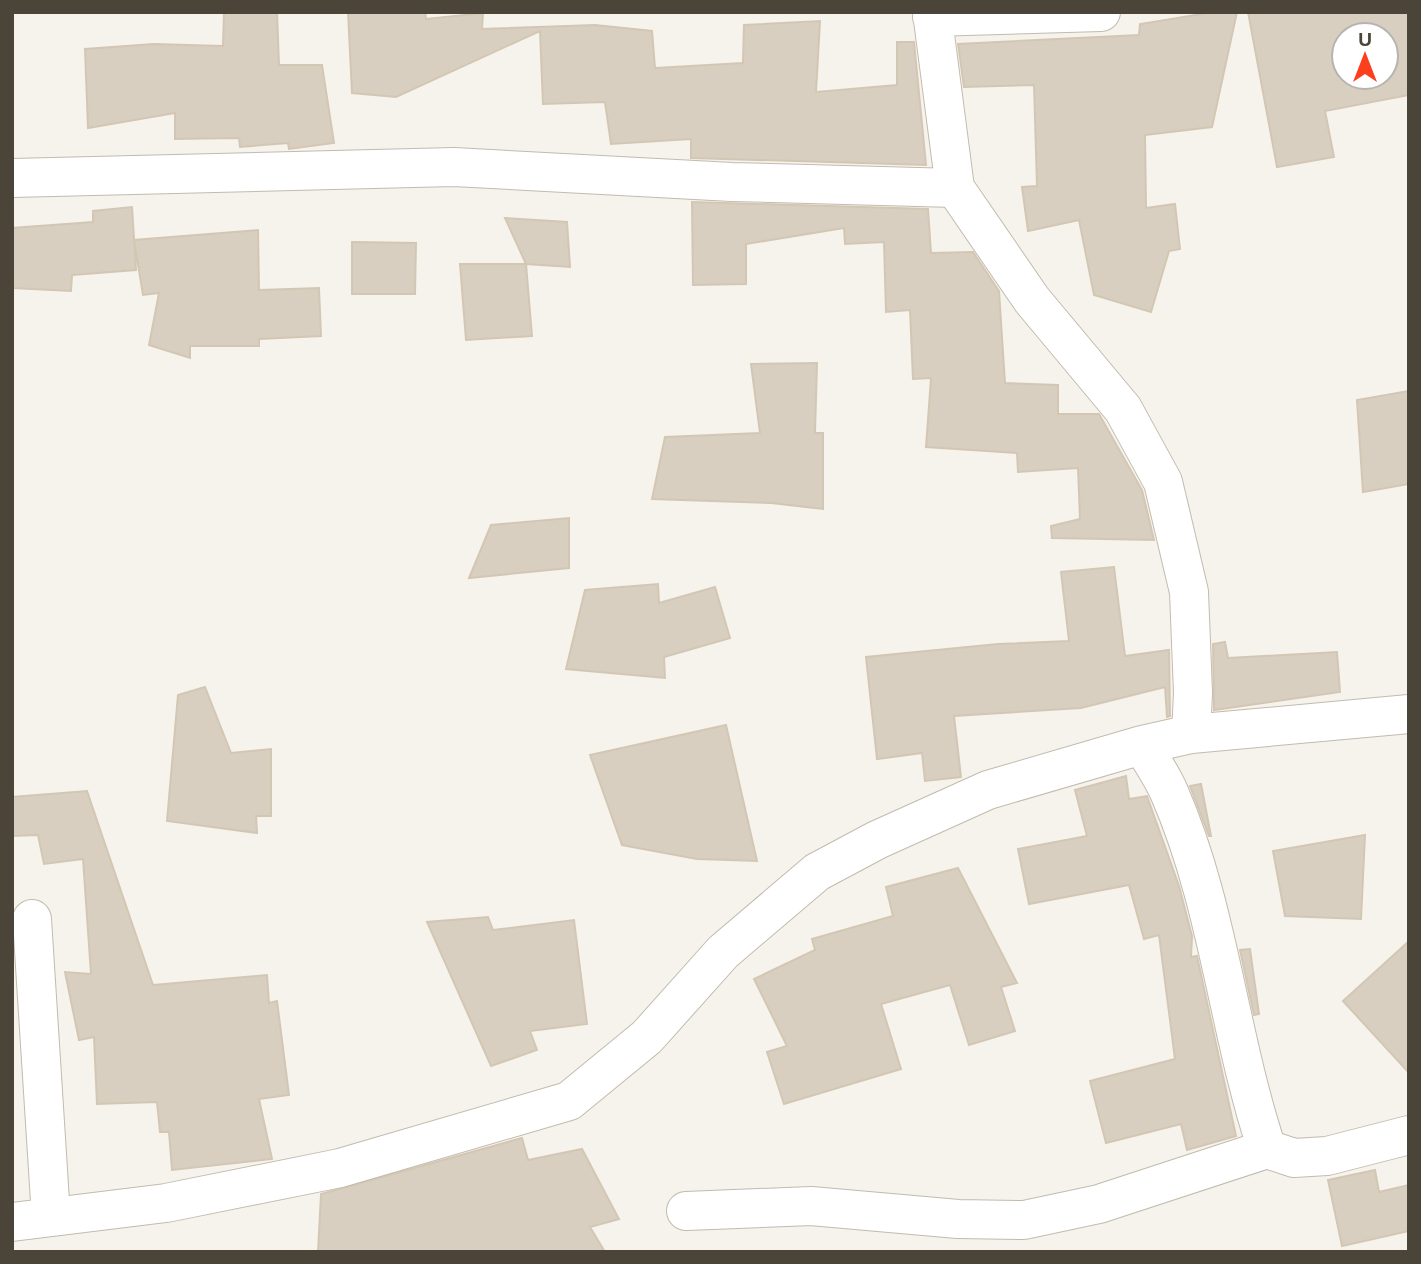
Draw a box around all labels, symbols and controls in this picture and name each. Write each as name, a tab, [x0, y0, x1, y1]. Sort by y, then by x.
north arrow	[1330, 21, 1400, 91]
text: U	[1358, 29, 1372, 50]

